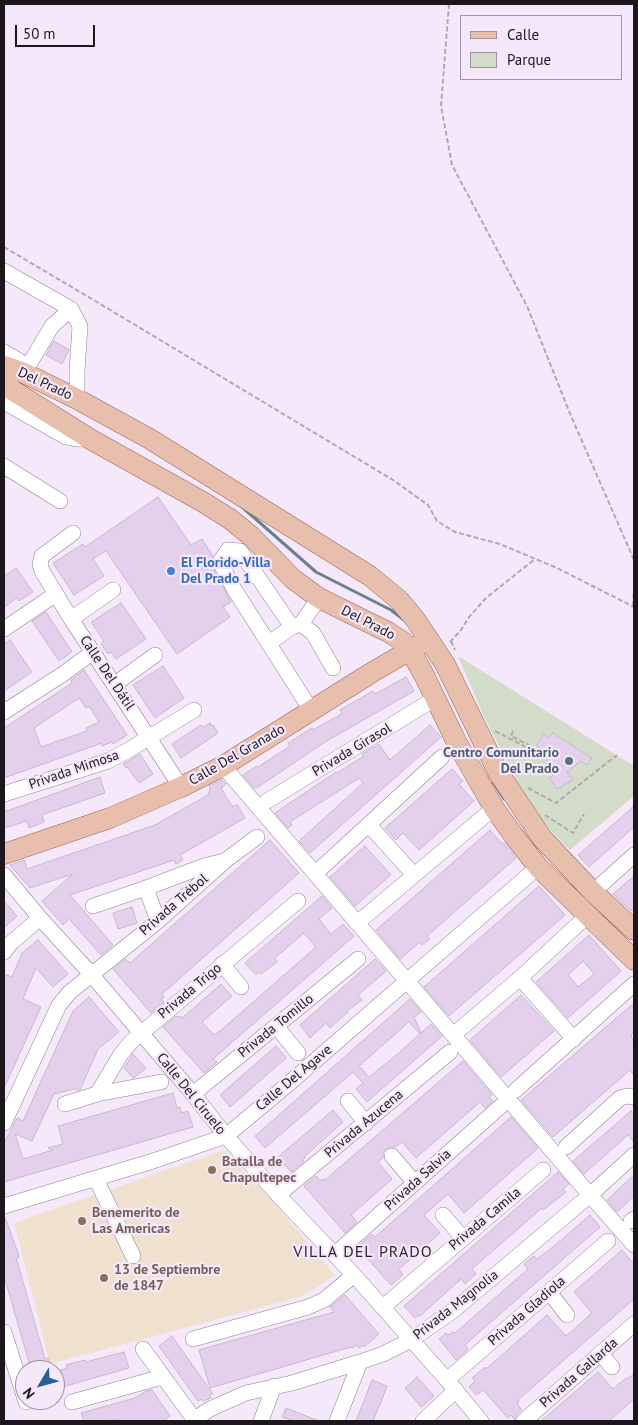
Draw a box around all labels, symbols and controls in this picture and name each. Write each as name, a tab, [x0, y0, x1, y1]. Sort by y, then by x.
scale bar	[18, 15, 98, 47]
legend	[460, 15, 623, 80]
text: 50 m	[23, 24, 56, 43]
text: Calle	[507, 25, 539, 44]
text: Parque	[507, 50, 551, 69]
street label: Del Prado	[15, 364, 75, 404]
place label: El Florido-Villa Del Prado 1	[181, 555, 270, 588]
marker: El Florido-Villa Del Prado 1	[165, 565, 177, 577]
street label: Del Prado	[338, 602, 398, 644]
street label: Calle Del Dátil	[76, 632, 138, 714]
street label: Privada Girasol	[309, 720, 395, 780]
street label: Calle Del Granado	[186, 721, 288, 789]
place label: Centro Comunitario Del Prado	[443, 745, 559, 778]
street label: Privada Mimosa	[27, 747, 121, 793]
marker: Centro Comunitario Del Prado	[563, 755, 575, 767]
street label: Privada Trébol	[136, 871, 212, 939]
street label: Privada Trigo	[155, 960, 225, 1022]
street label: Privada Tomillo	[235, 991, 317, 1061]
street label: Calle Del Agave	[253, 1041, 335, 1115]
street label: Calle Del Ciruelo	[153, 1050, 229, 1138]
street label: Privada Azucena	[321, 1086, 407, 1162]
street label: Privada Salvia	[381, 1146, 455, 1214]
place label: Batalla de Chapultepec	[222, 1154, 296, 1186]
marker: Batalla de Chapultepec	[206, 1164, 218, 1176]
street label: Privada Camila	[446, 1184, 524, 1254]
place label: Benemerito de Las Americas	[92, 1205, 180, 1238]
marker: Benemerito de Las Americas	[76, 1215, 88, 1227]
district label: VILLA DEL PRADO	[291, 1242, 435, 1262]
place label: 13 de Septiembre de 1847	[114, 1262, 220, 1294]
street label: Privada Magnolia	[410, 1267, 502, 1343]
marker: 13 de Septiembre de 1847	[98, 1272, 110, 1284]
street label: Privada Gladiola	[485, 1273, 569, 1349]
street label: Privada Gallarda	[537, 1335, 621, 1411]
north arrow	[15, 1360, 65, 1410]
text: N	[19, 1384, 39, 1403]

